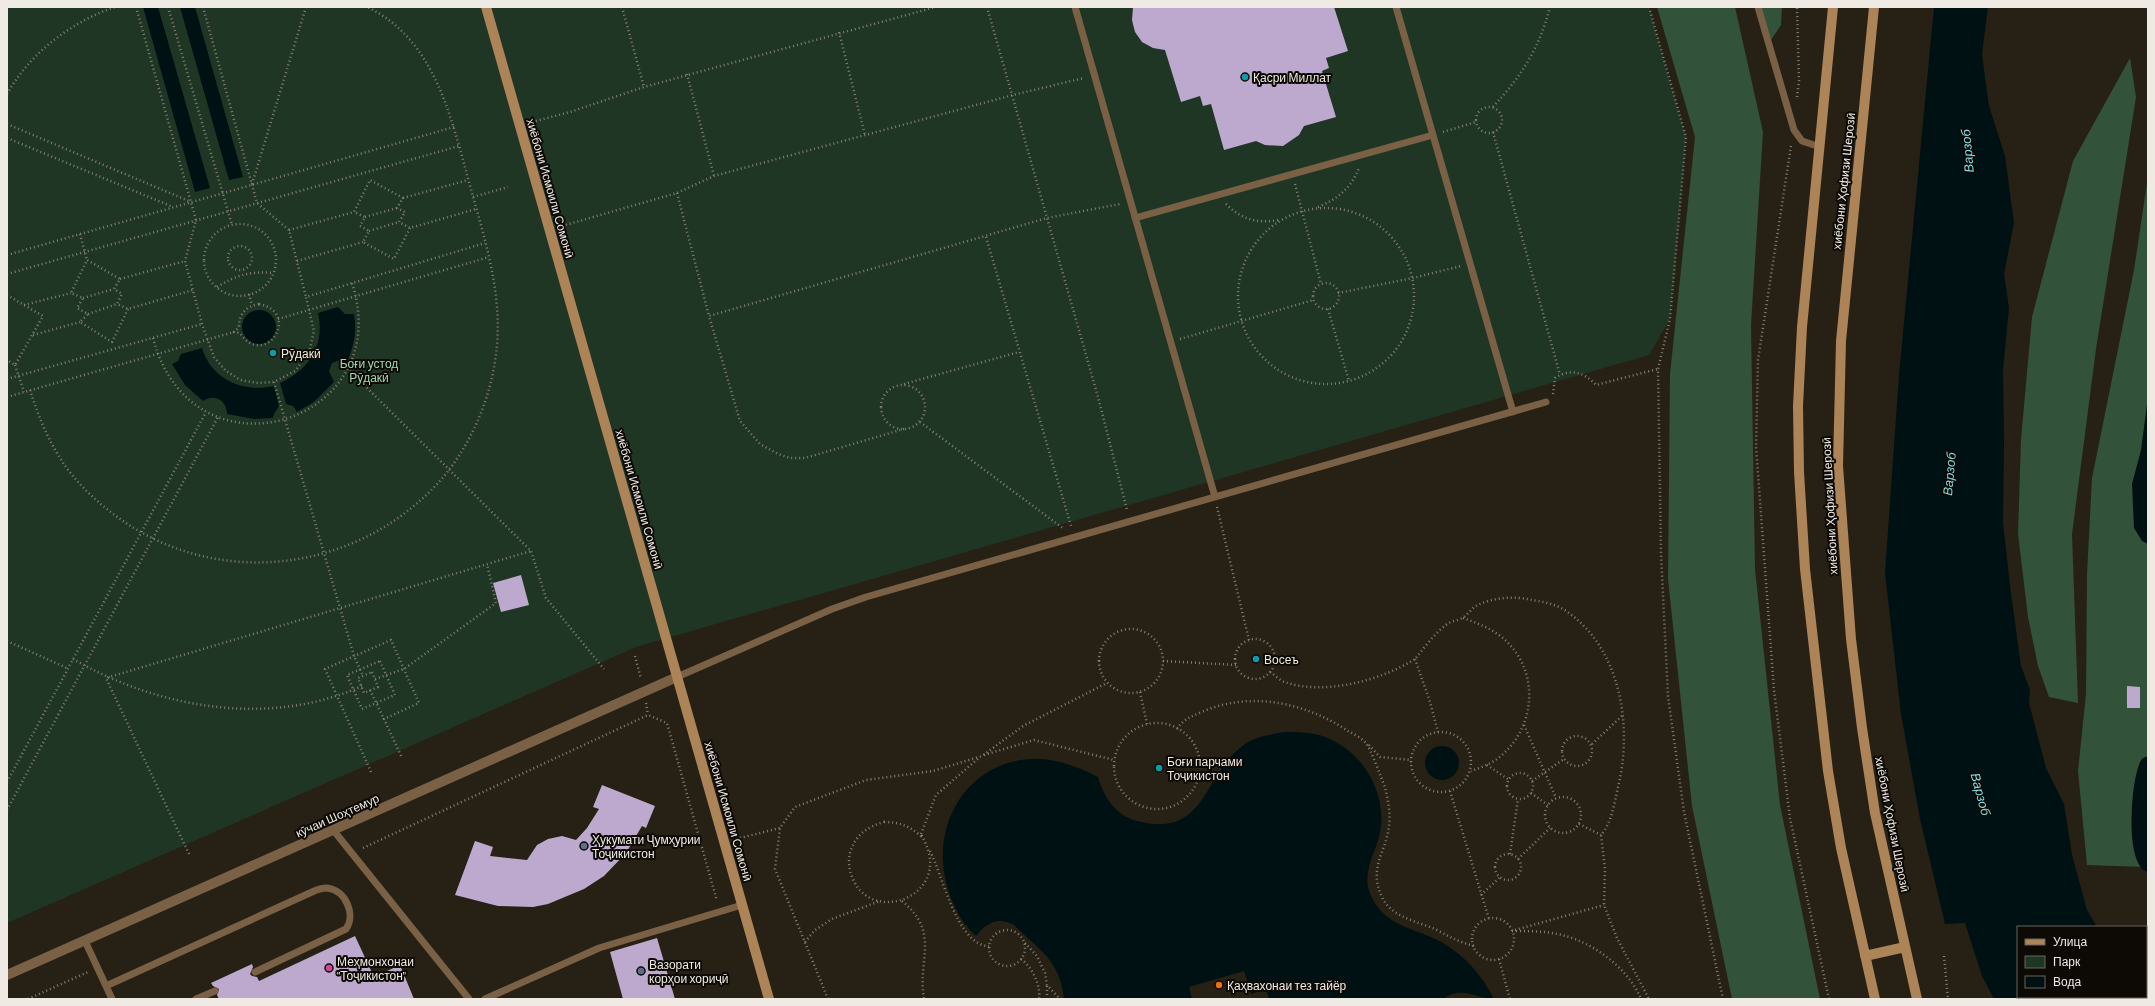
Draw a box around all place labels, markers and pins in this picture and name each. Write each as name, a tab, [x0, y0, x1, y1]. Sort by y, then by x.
place label: Қасри Миллат	[1253, 70, 1332, 85]
marker: Қасри Миллат	[1240, 72, 1250, 82]
place label: Рӯдакӣ	[281, 346, 321, 361]
marker: Рӯдакӣ	[268, 348, 278, 358]
place label: Восеъ	[1264, 652, 1299, 666]
marker: Восеъ	[1251, 654, 1261, 664]
place label: Боғи парчами Тоҷикистон	[1167, 754, 1243, 782]
marker: Боғи парчами Тоҷикистон	[1154, 763, 1164, 773]
place label: Ҳукумати Ҷумҳурии Тоҷикистон	[592, 832, 701, 860]
marker: Ҳукумати Ҷумҳурии Тоҷикистон	[579, 841, 589, 851]
place label: Меҳмонхонаи "Тоҷикистон"	[337, 954, 414, 982]
place label: Вазорати корҳои хориҷӣ	[649, 957, 728, 986]
marker: Меҳмонхонаи "Тоҷикистон"	[324, 963, 334, 973]
marker: Вазорати корҳои хориҷӣ	[636, 966, 646, 976]
place label: Қаҳвахонаи тез тайёр	[1227, 978, 1347, 993]
marker: Қаҳвахонаи тез тайёр	[1214, 980, 1224, 990]

